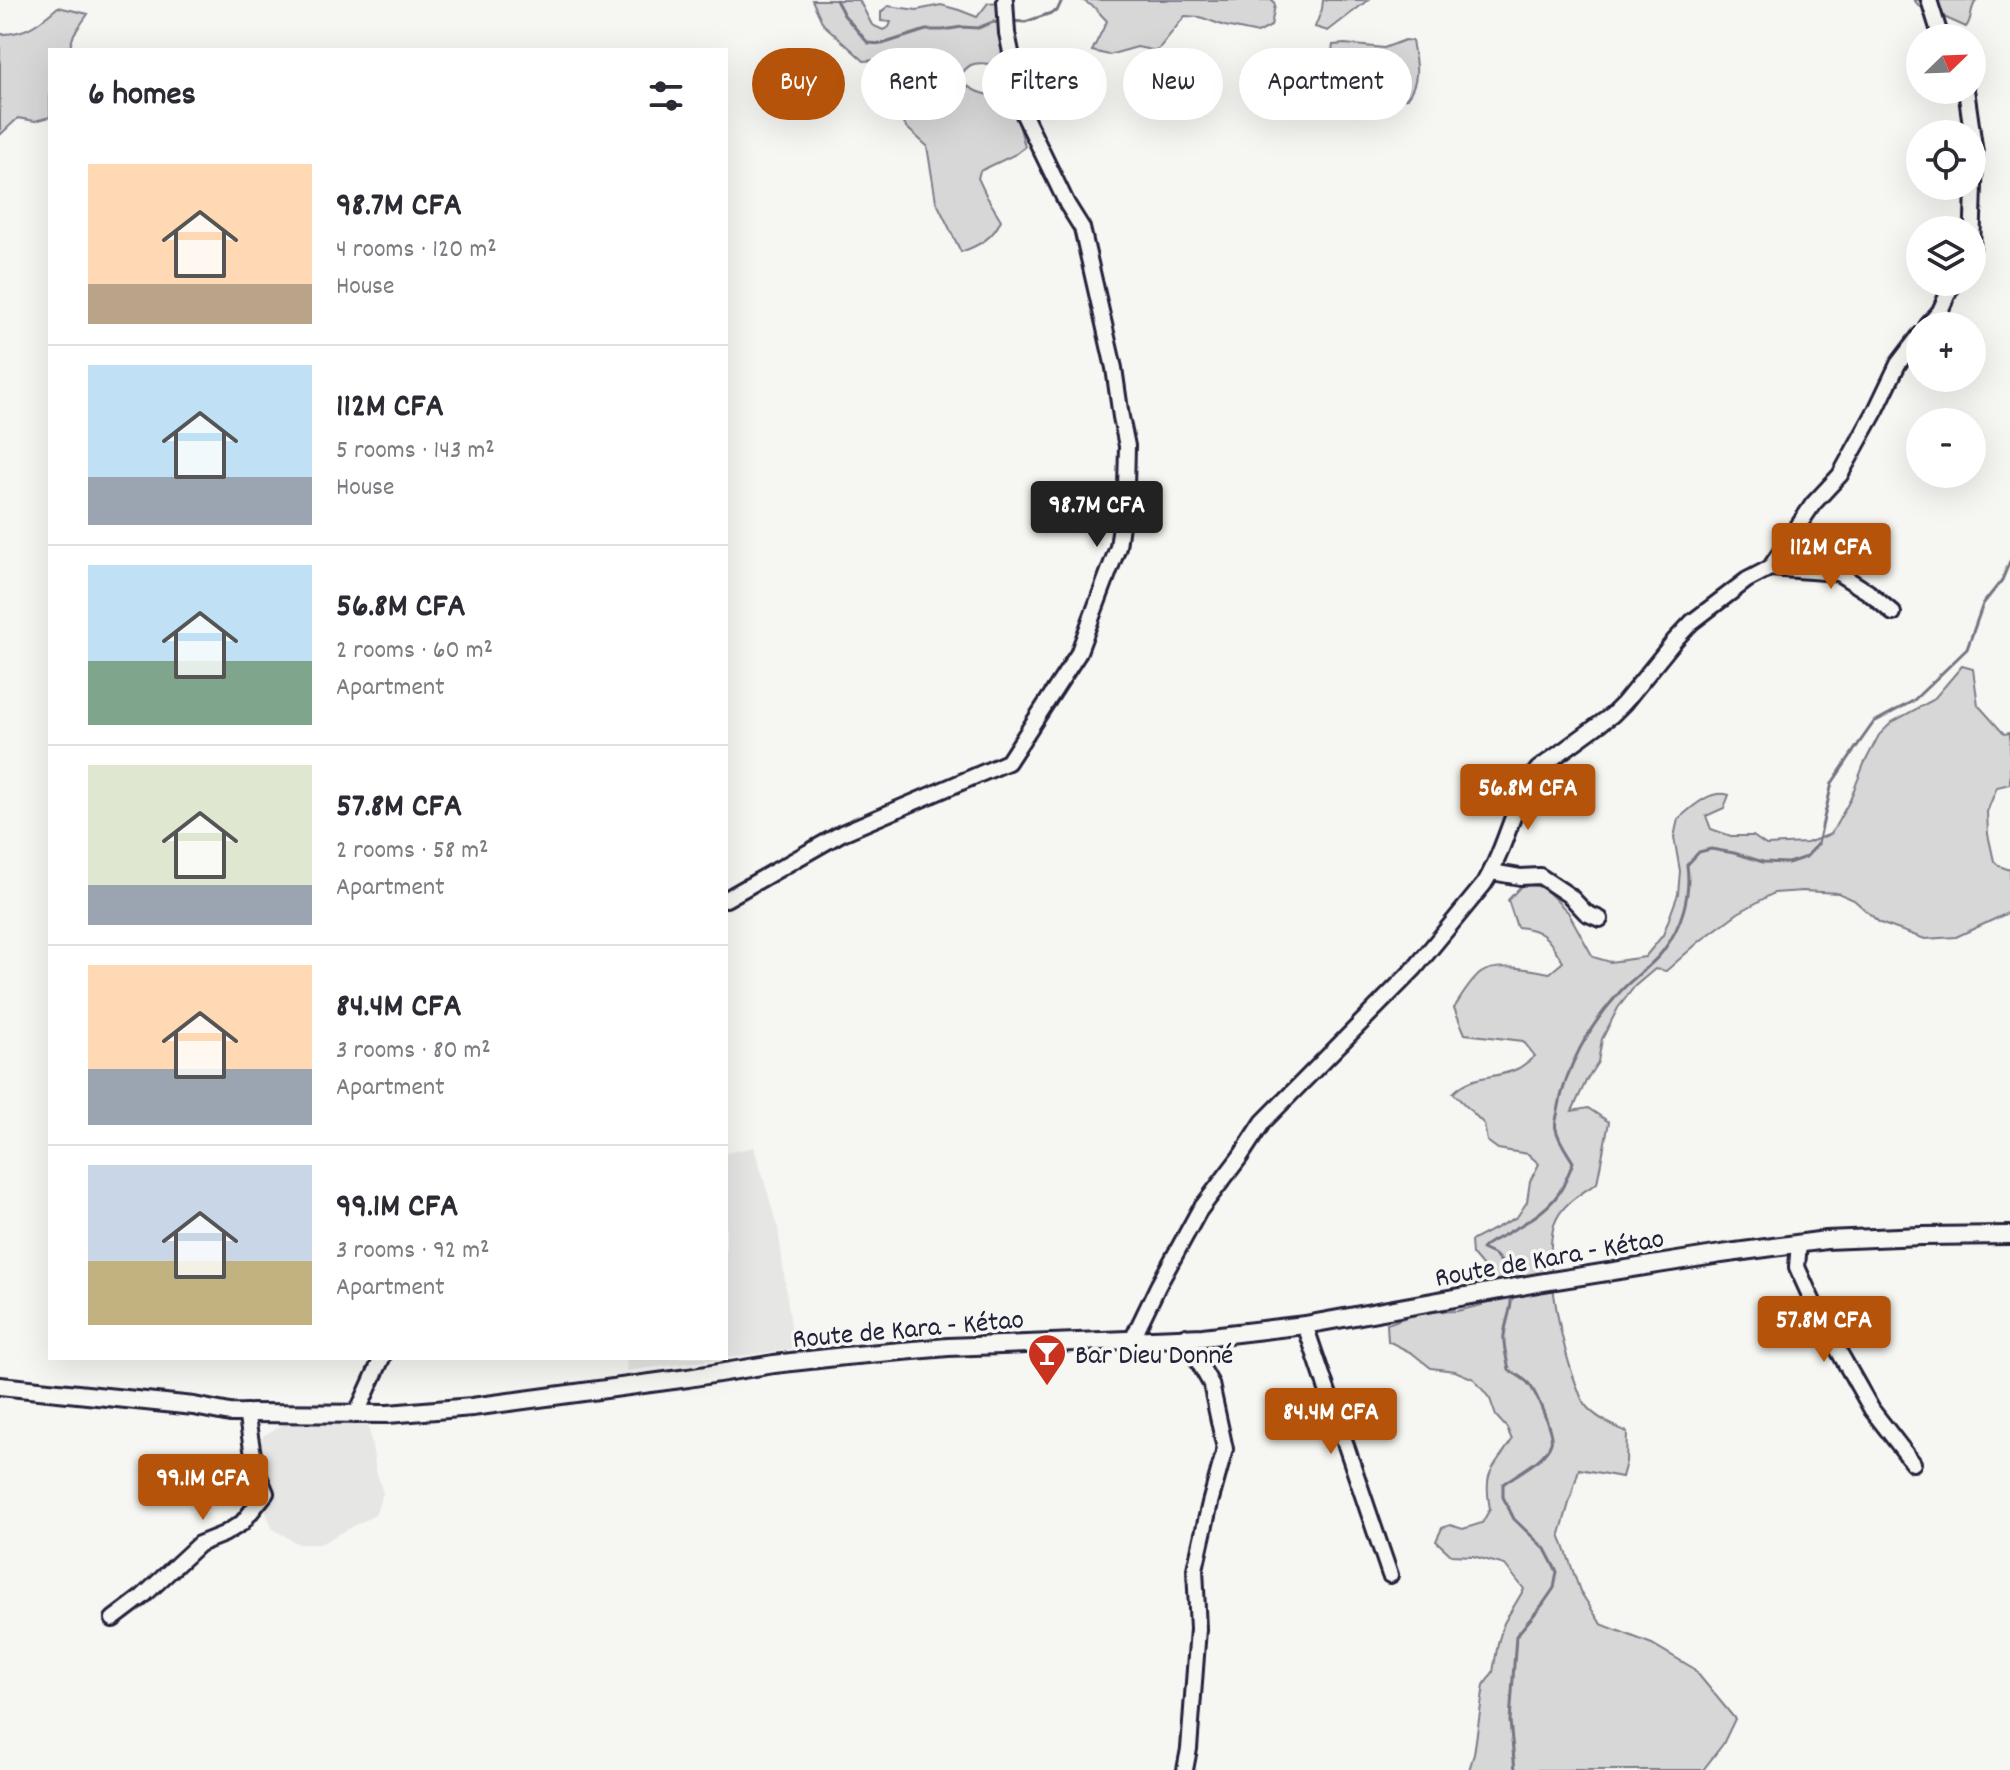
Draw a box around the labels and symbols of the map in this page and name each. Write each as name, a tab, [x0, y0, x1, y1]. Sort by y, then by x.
north arrow	[1906, 24, 1986, 104]
pin: 98.7M CFA	[1005, 481, 1189, 549]
pin: 112M CFA	[1748, 523, 1914, 591]
pin: 56.8M CFA	[1436, 764, 1620, 832]
street label: Route de Kara - Kétao	[1432, 1221, 1668, 1301]
pin: 57.8M CFA	[1732, 1296, 1916, 1364]
street label: Route de Kara - Kétao	[791, 1302, 1026, 1362]
bar icon: Bar Dieu Donné	[1026, 1332, 1068, 1387]
place label: Bar Dieu Donné	[1075, 1338, 1233, 1378]
pin: 84.4M CFA	[1239, 1388, 1423, 1456]
pin: 99.1M CFA	[111, 1454, 295, 1522]

